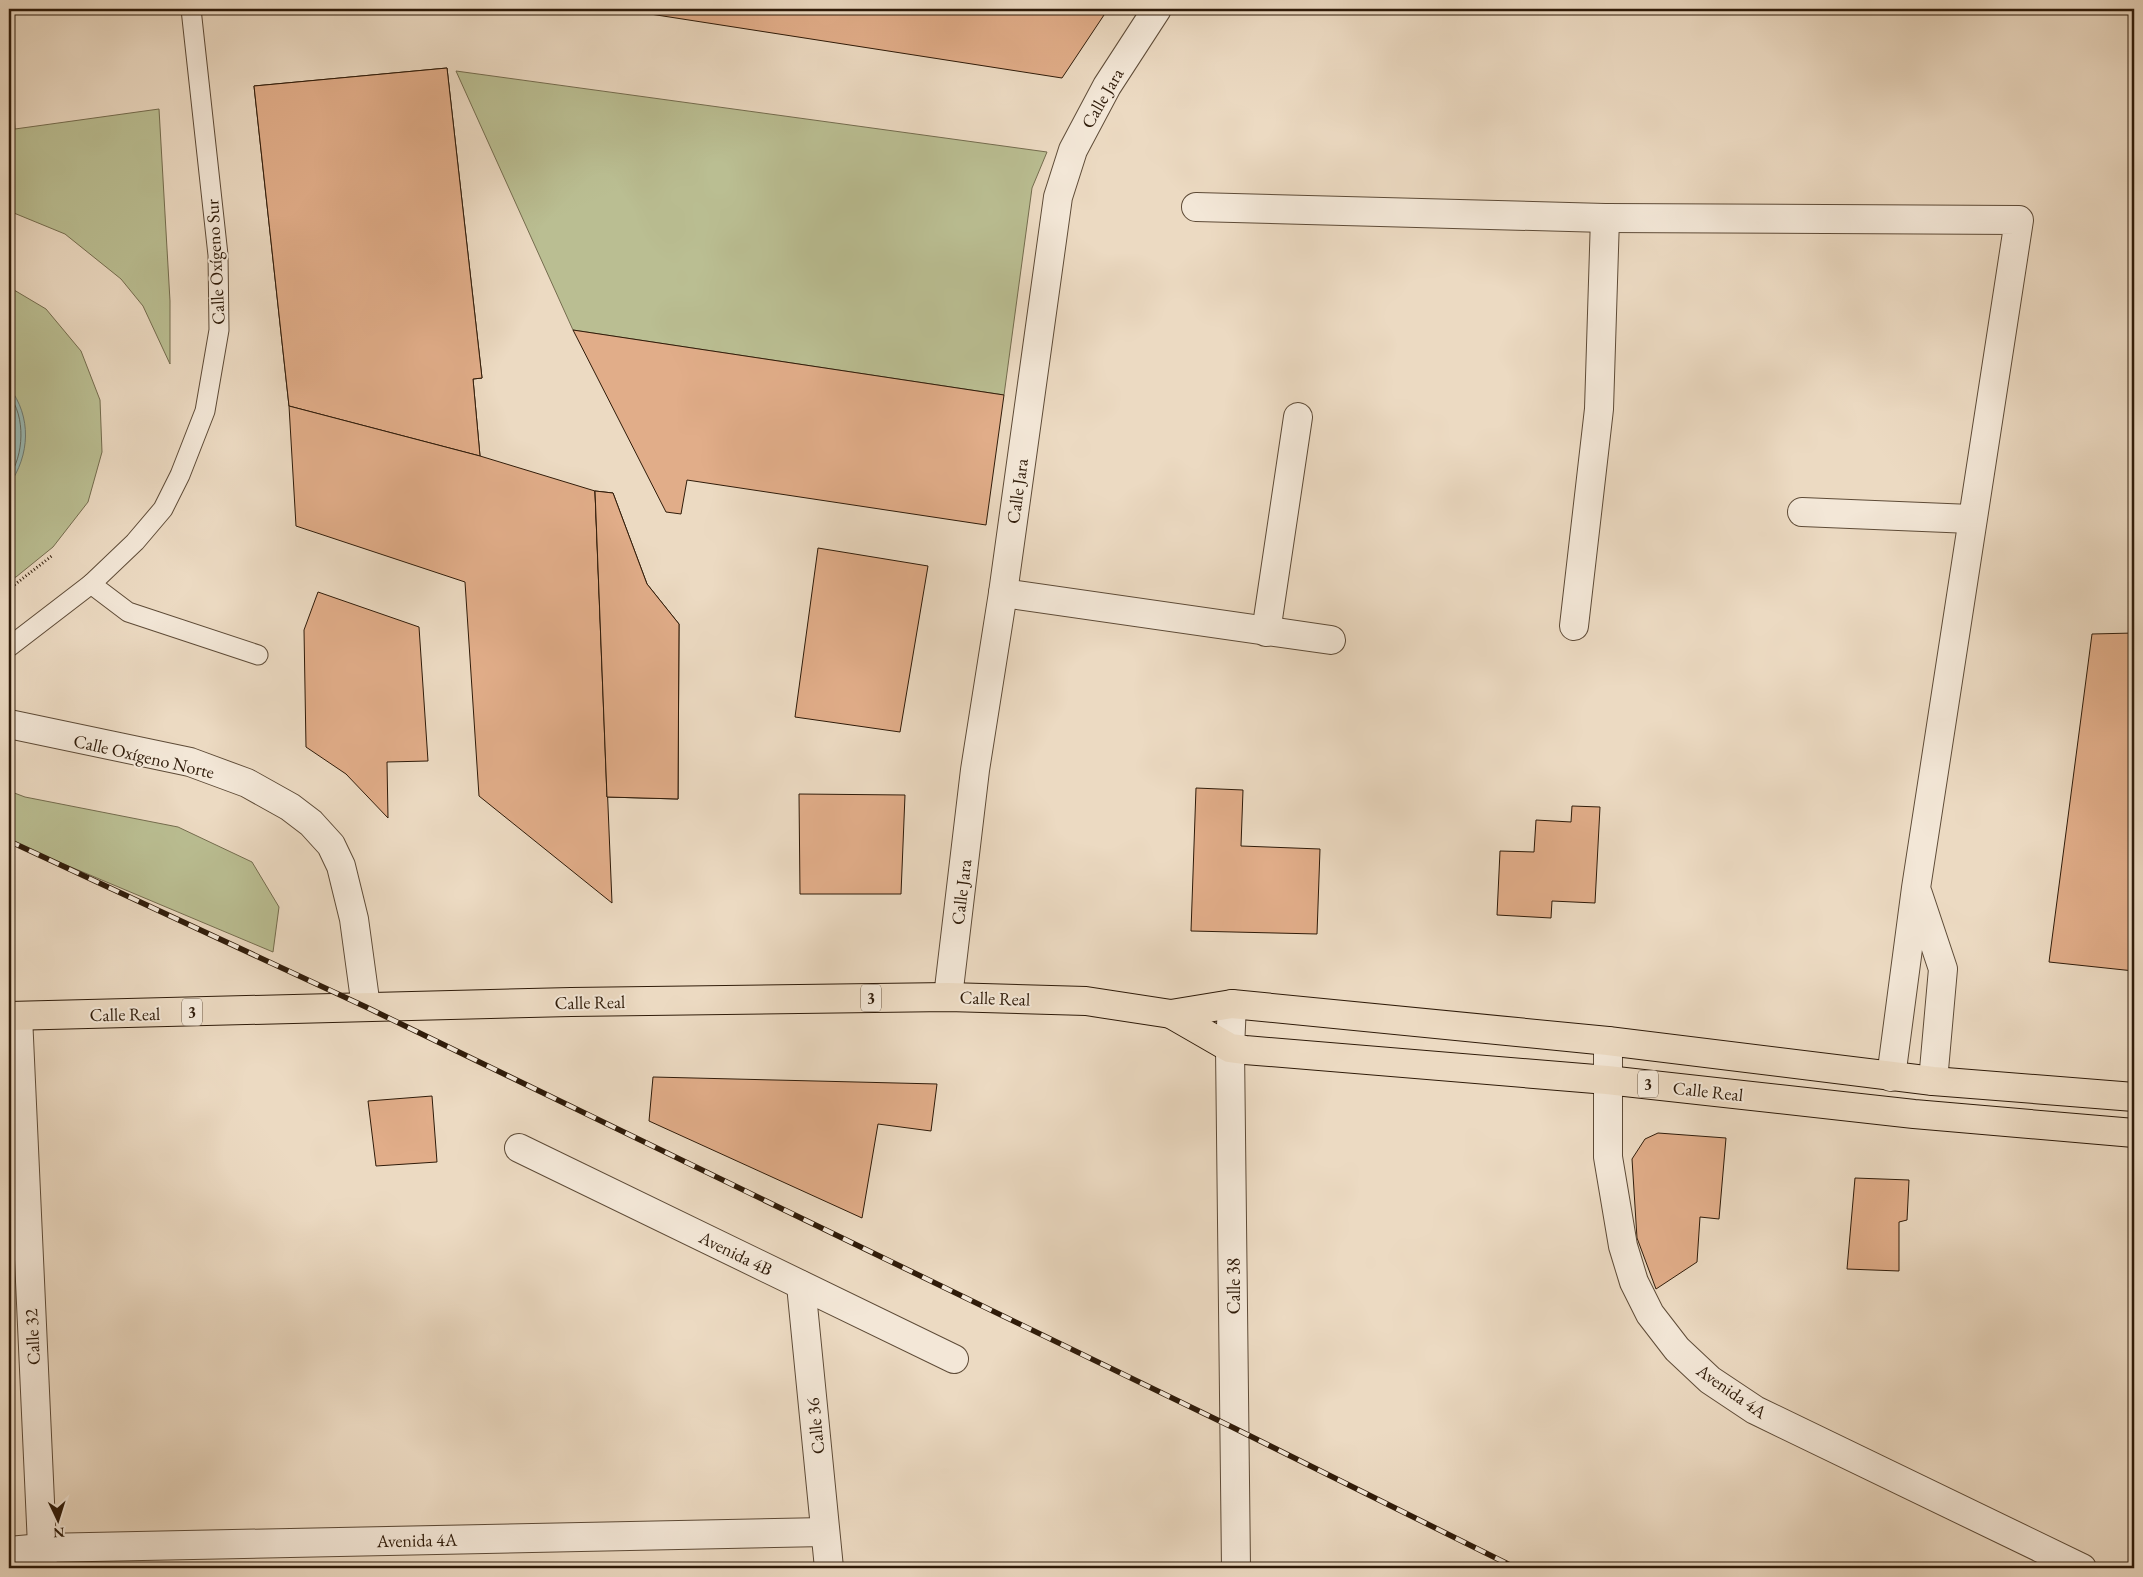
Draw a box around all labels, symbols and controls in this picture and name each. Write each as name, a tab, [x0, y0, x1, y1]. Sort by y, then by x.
street label: Calle Jara	[1076, 63, 1129, 132]
street label: Calle Oxígeno Sur	[200, 199, 230, 325]
street label: Calle Jara	[1001, 456, 1033, 525]
street label: Calle Oxígeno Norte	[71, 729, 217, 783]
street label: Calle Jara	[946, 857, 977, 926]
road number: 3	[861, 984, 881, 1011]
street label: Calle Real	[959, 985, 1031, 1011]
street label: Calle Real	[555, 990, 625, 1014]
road number: 3	[182, 999, 202, 1026]
street label: Calle Real	[90, 1002, 160, 1026]
road number: 3	[1638, 1070, 1658, 1098]
street label: Calle Real	[1672, 1076, 1744, 1106]
street label: Avenida 4B	[695, 1225, 776, 1281]
street label: Calle 38	[1222, 1258, 1245, 1314]
street label: Calle 32	[19, 1308, 45, 1366]
street label: Avenida 4A	[1692, 1358, 1772, 1424]
street label: Calle 36	[801, 1396, 829, 1455]
north arrow	[32, 1494, 82, 1544]
text: N	[52, 1524, 65, 1542]
street label: Avenida 4A	[376, 1528, 458, 1552]

